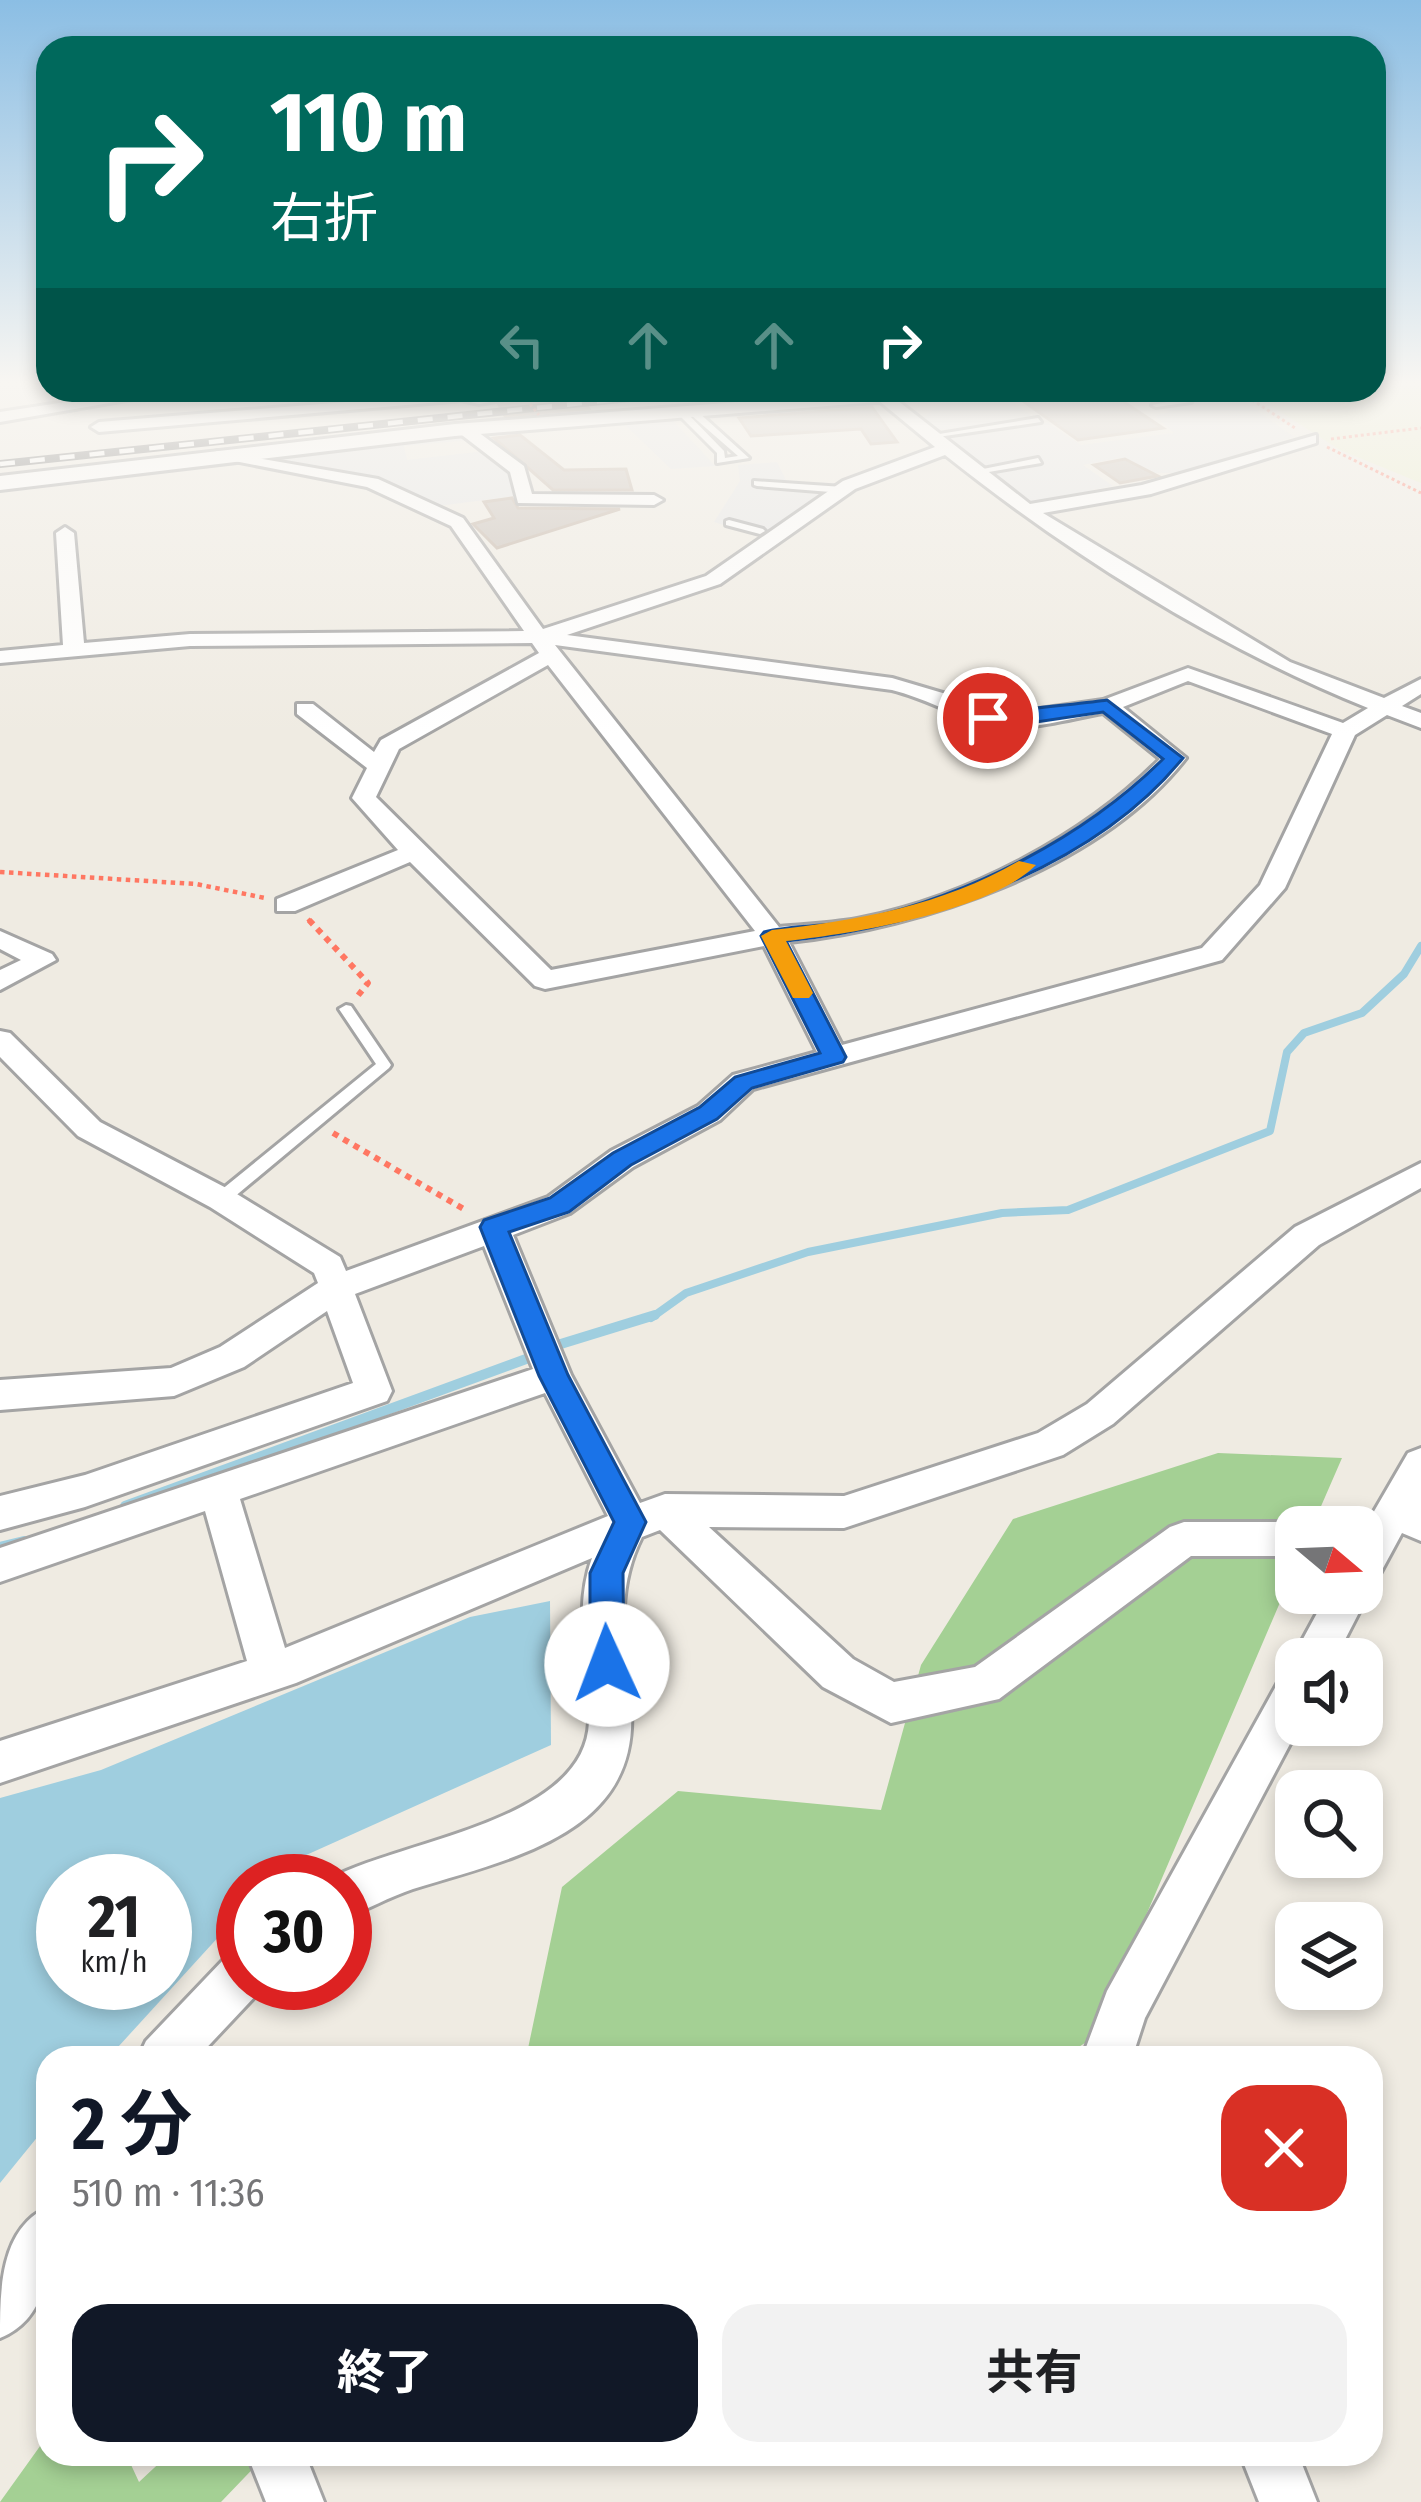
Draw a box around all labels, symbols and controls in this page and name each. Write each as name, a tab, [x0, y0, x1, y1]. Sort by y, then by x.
text: 110 m	[270, 72, 467, 173]
icon: right	[72, 84, 228, 240]
text: 右折	[270, 187, 378, 251]
icon: left	[489, 312, 555, 378]
icon: ahead	[615, 312, 681, 378]
icon: ahead	[741, 312, 807, 378]
icon: right	[867, 312, 933, 378]
pin	[937, 667, 1039, 769]
icon: arrive	[955, 685, 1021, 751]
north arrow	[1275, 1506, 1383, 1614]
map controls	[1275, 1506, 1383, 2010]
position arrow	[544, 1601, 670, 1727]
button: sound	[1275, 1638, 1383, 1746]
button: search	[1275, 1770, 1383, 1878]
speed limit sign: 30	[216, 1854, 372, 2010]
text: 21	[88, 1881, 140, 1953]
button: layers	[1275, 1902, 1383, 2010]
text: km/h	[81, 1944, 147, 1980]
text: 2 分	[72, 2082, 192, 2168]
button: close	[1221, 2085, 1347, 2211]
text: 510 m · 11:36	[72, 2170, 265, 2216]
button: 終了	[72, 2304, 698, 2442]
button: 共有	[722, 2304, 1347, 2442]

